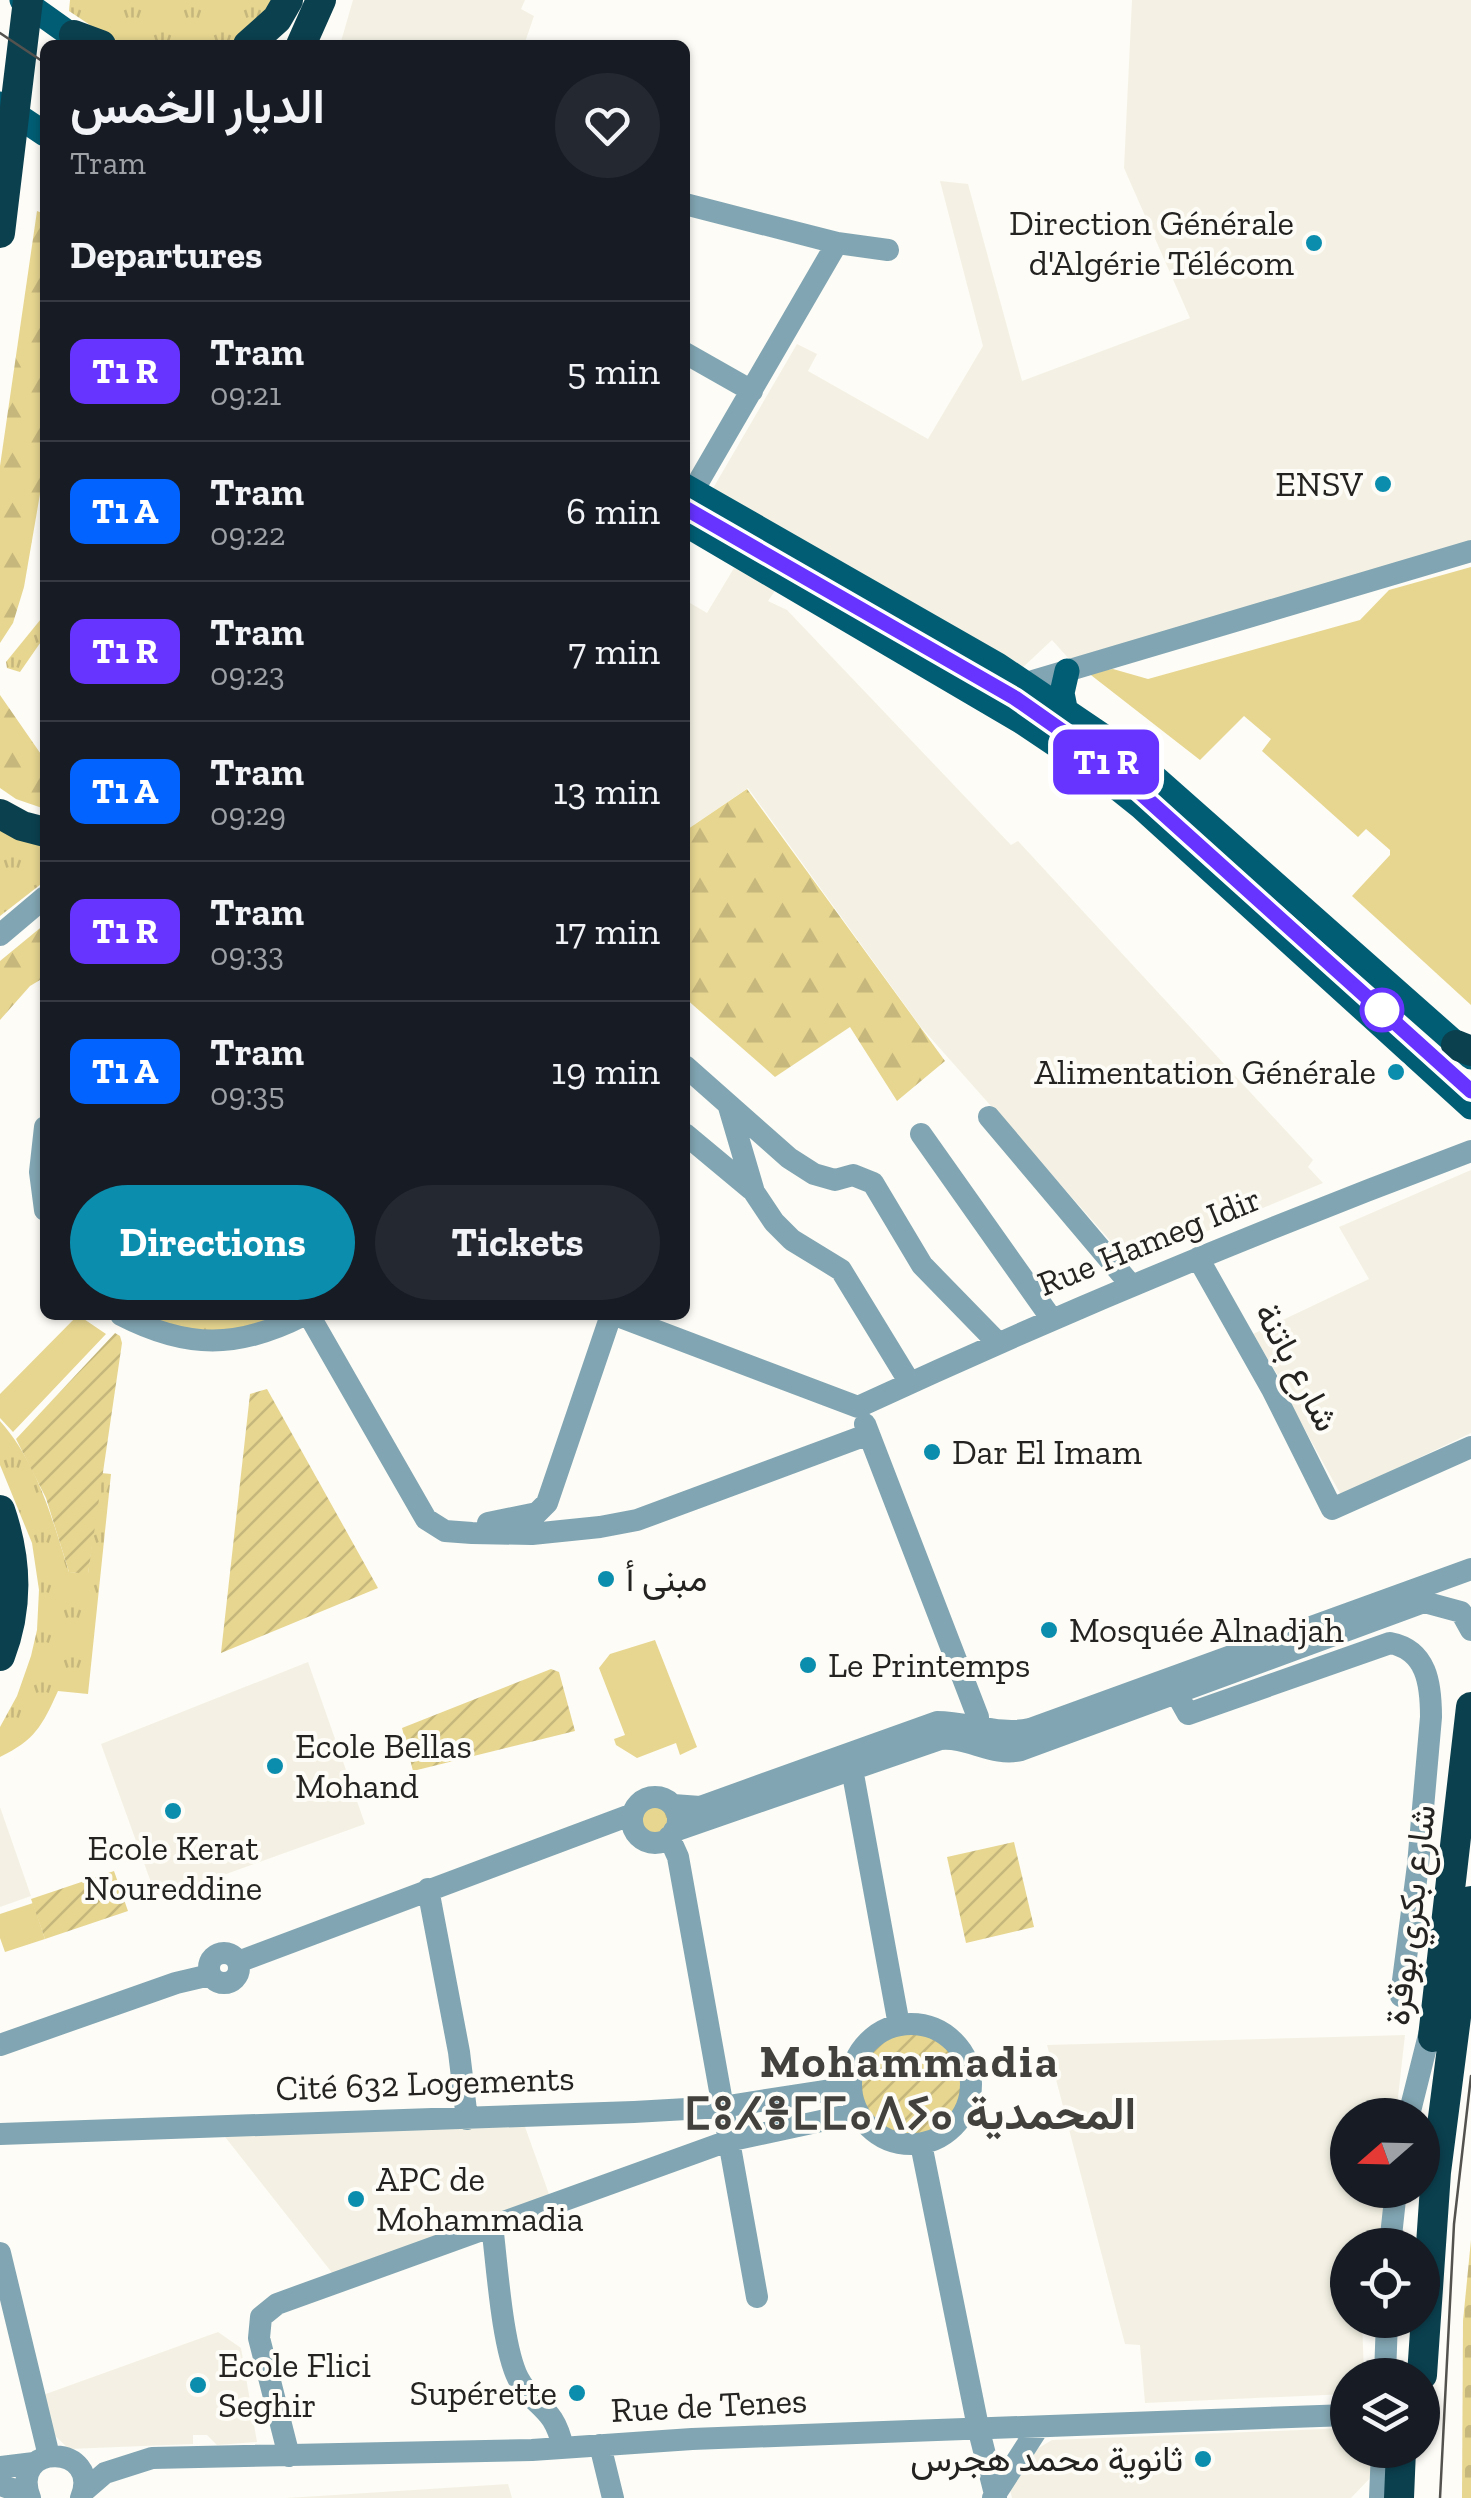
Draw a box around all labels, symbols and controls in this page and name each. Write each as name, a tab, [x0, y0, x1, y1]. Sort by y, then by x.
button: heart	[555, 73, 660, 178]
text: الديار الخمس	[70, 78, 325, 135]
text: Tram	[70, 144, 146, 182]
place label: Direction Générale d'Algérie Télécom	[1009, 202, 1294, 284]
text: Departures	[70, 232, 262, 278]
marker: Direction Générale d'Algérie Télécom	[1303, 232, 1325, 254]
text: Tram	[210, 329, 304, 375]
text: 5 min	[567, 348, 660, 394]
text: T1 R	[92, 350, 158, 392]
text: 09:21	[210, 375, 281, 413]
place label: ENSV	[1275, 463, 1363, 505]
text: Tram	[210, 469, 304, 515]
marker: ENSV	[1372, 473, 1394, 495]
text: 6 min	[566, 488, 660, 534]
text: T1 A	[92, 490, 158, 532]
text: 09:22	[210, 515, 286, 553]
text: Tram	[210, 609, 304, 655]
text: 7 min	[568, 628, 660, 674]
text: T1 R	[92, 630, 158, 672]
text: 09:23	[210, 655, 285, 693]
line badge: T1 R	[1036, 730, 1176, 794]
text: T1 R	[1073, 741, 1139, 783]
text: Tram	[210, 749, 304, 795]
text: 13 min	[553, 768, 660, 814]
text: T1 A	[92, 770, 158, 812]
text: 09:29	[210, 795, 286, 833]
text: Tram	[210, 889, 304, 935]
text: 17 min	[554, 908, 660, 954]
text: T1 R	[92, 910, 158, 952]
text: 09:33	[210, 935, 284, 973]
unlabelled marker	[1361, 989, 1403, 1031]
text: Tram	[210, 1029, 304, 1075]
text: 19 min	[551, 1048, 660, 1094]
text: T1 A	[92, 1050, 158, 1092]
place label: Alimentation Générale	[1034, 1051, 1376, 1093]
marker: Alimentation Générale	[1385, 1061, 1407, 1083]
text: 09:35	[210, 1075, 285, 1113]
street label: Rue Hameg Idir	[1031, 1177, 1267, 1305]
button: Directions	[70, 1185, 355, 1300]
button: Tickets	[375, 1185, 660, 1300]
street label: شارع باتنة	[1243, 1296, 1348, 1440]
place label: Dar El Imam	[952, 1431, 1142, 1473]
marker: Dar El Imam	[921, 1441, 943, 1463]
place label: مبنى أ	[626, 1558, 707, 1600]
marker: مبنى أ	[595, 1568, 617, 1590]
place label: Mosquée Alnadjah	[1069, 1609, 1344, 1651]
marker: Mosquée Alnadjah	[1038, 1619, 1060, 1641]
place label: Le Printemps	[828, 1644, 1030, 1686]
marker: Le Printemps	[797, 1654, 819, 1676]
place label: Ecole Bellas Mohand	[295, 1725, 472, 1807]
marker: Ecole Bellas Mohand	[264, 1755, 286, 1777]
marker: Ecole Kerat Noureddine	[162, 1800, 184, 1822]
street label: شارع بكري بوقرة	[1376, 1802, 1452, 2029]
place label: Ecole Kerat Noureddine	[84, 1827, 262, 1909]
district label: Mohammadia ⵎⵓⵃⴻⵎⵎⴰⴷⵢⴰ المحمدية	[684, 2035, 1136, 2141]
street label: Cité 632 Logements	[275, 2057, 575, 2109]
north arrow	[1330, 2098, 1440, 2208]
map controls	[1330, 2098, 1440, 2468]
place label: APC de Mohammadia	[376, 2158, 584, 2240]
marker: APC de Mohammadia	[345, 2188, 367, 2210]
button: locate	[1330, 2228, 1440, 2338]
place label: Ecole Flici Seghir	[218, 2344, 371, 2426]
button: layers	[1330, 2358, 1440, 2468]
place label: Supérette	[409, 2372, 557, 2414]
marker: Ecole Flici Seghir	[187, 2374, 209, 2396]
street label: Rue de Tenes	[610, 2379, 808, 2431]
marker: Supérette	[566, 2382, 588, 2404]
place label: ثانوية محمد هجرس	[910, 2438, 1183, 2481]
marker: ثانوية محمد هجرس	[1192, 2448, 1214, 2470]

